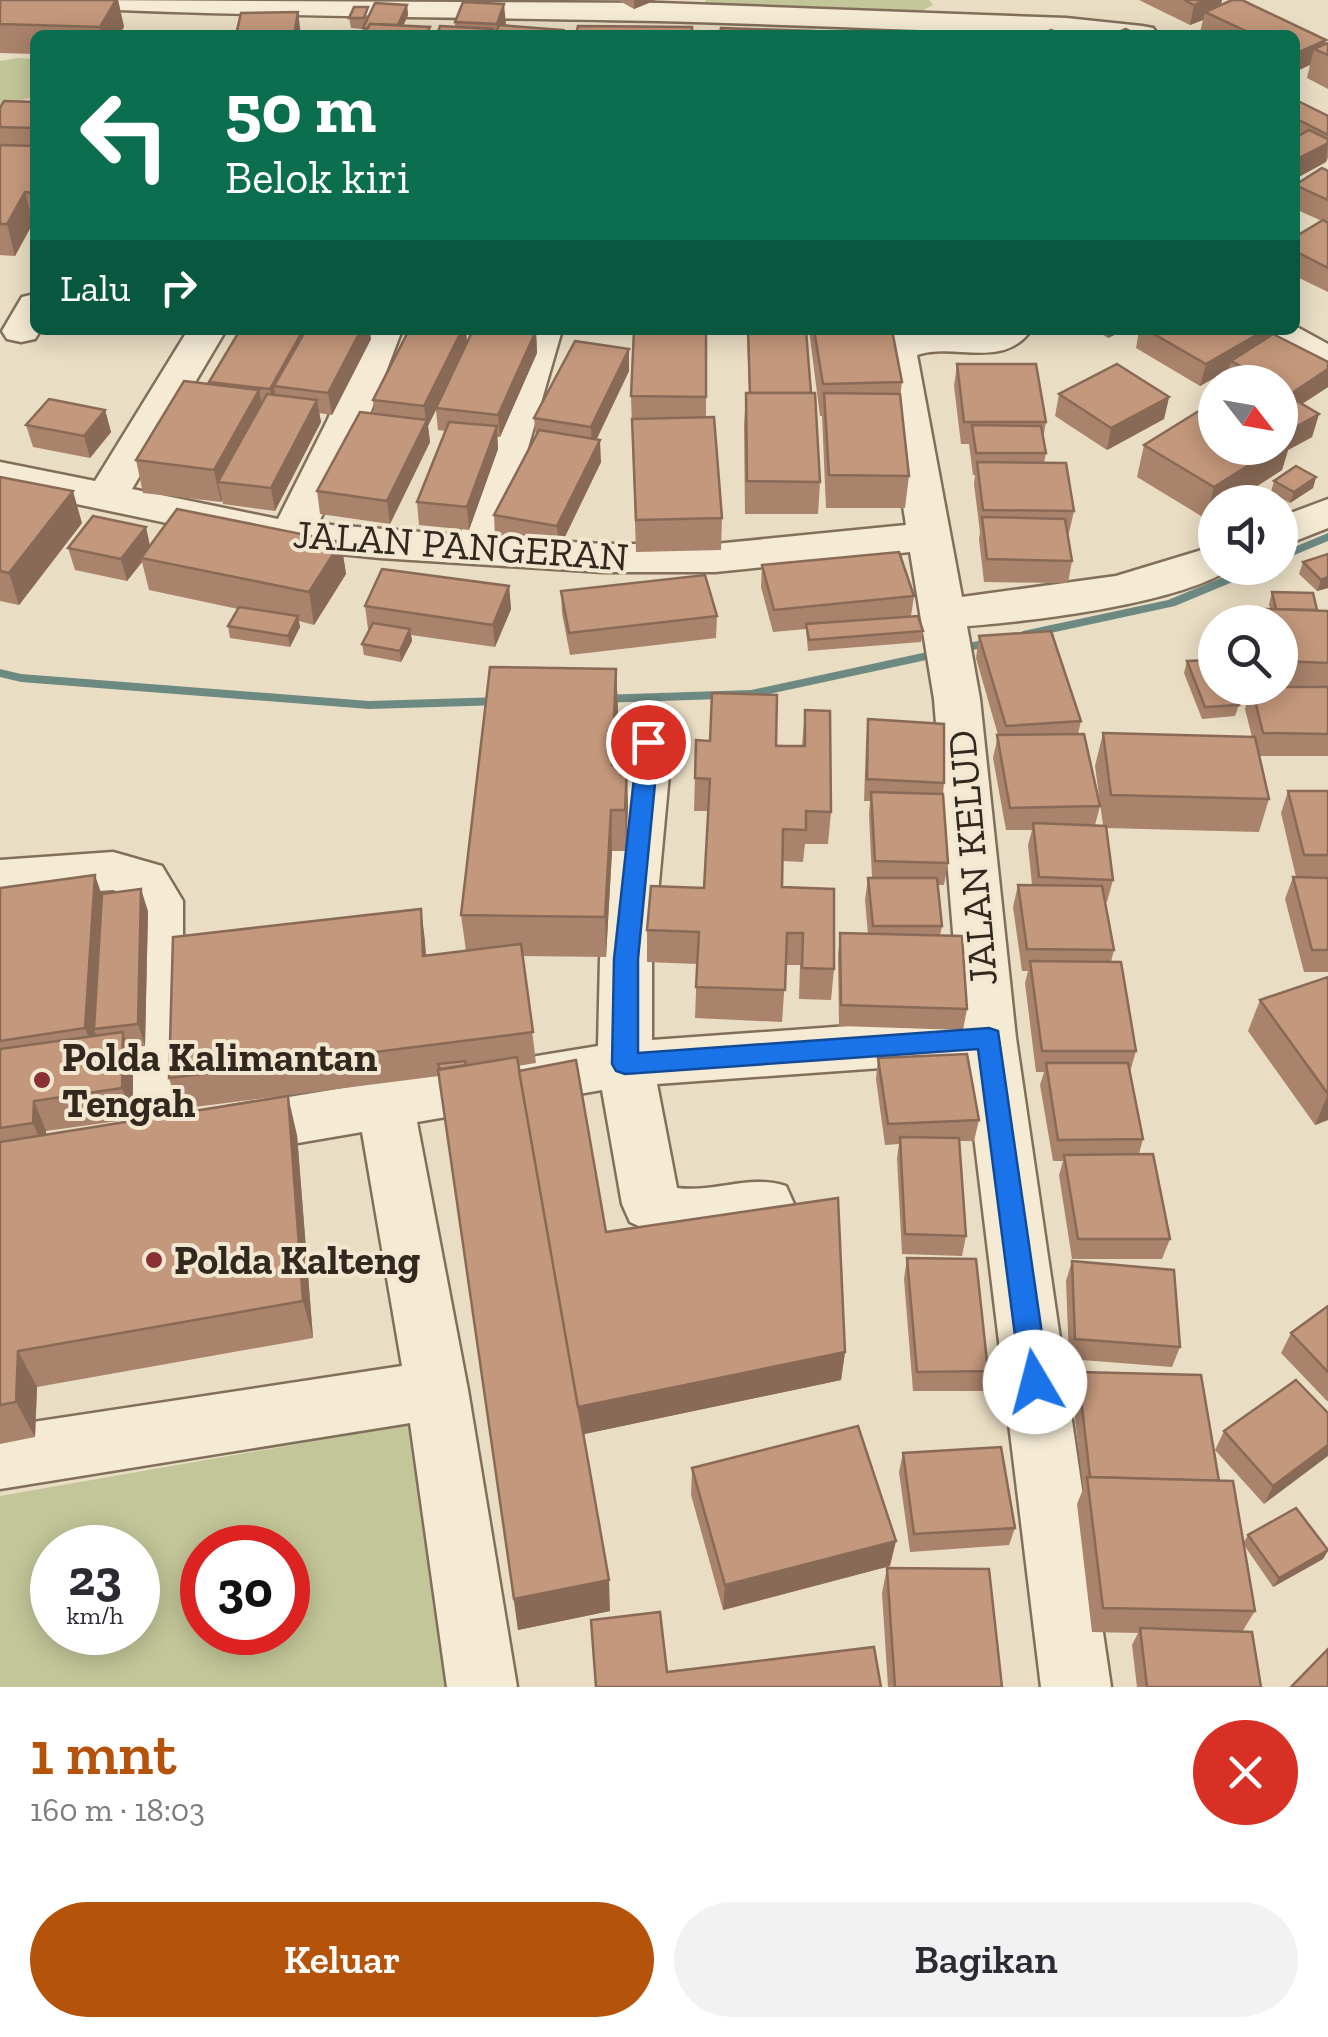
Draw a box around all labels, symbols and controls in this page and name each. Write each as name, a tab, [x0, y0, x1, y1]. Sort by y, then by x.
text: 50 m	[225, 66, 376, 150]
icon: left	[60, 70, 190, 200]
text: Belok kiri	[225, 151, 410, 205]
icon: right	[151, 260, 206, 315]
text: Lalu	[60, 265, 131, 311]
north arrow	[1198, 365, 1298, 465]
map controls	[1198, 365, 1298, 705]
button: sound	[1198, 485, 1298, 585]
street label: JALAN PANGERAN	[292, 509, 630, 581]
button: search	[1198, 605, 1298, 705]
pin	[606, 700, 691, 785]
icon: arrive	[621, 715, 676, 770]
street label: JALAN KELUD	[937, 728, 1007, 988]
place label: Polda Kalimantan Tengah	[62, 1033, 378, 1127]
marker: Polda Kalimantan Tengah	[31, 1069, 53, 1091]
place label: Polda Kalteng	[174, 1236, 421, 1284]
marker: Polda Kalteng	[143, 1249, 165, 1271]
position arrow	[983, 1330, 1087, 1434]
speed limit sign: 30	[180, 1525, 310, 1655]
text: 23	[68, 1548, 122, 1608]
text: km/h	[66, 1600, 124, 1630]
text: 1 mnt	[30, 1717, 177, 1789]
button: close	[1193, 1720, 1298, 1825]
text: 160 m · 18:03	[30, 1791, 205, 1829]
button: Keluar	[30, 1902, 654, 2017]
button: Bagikan	[674, 1902, 1298, 2017]

